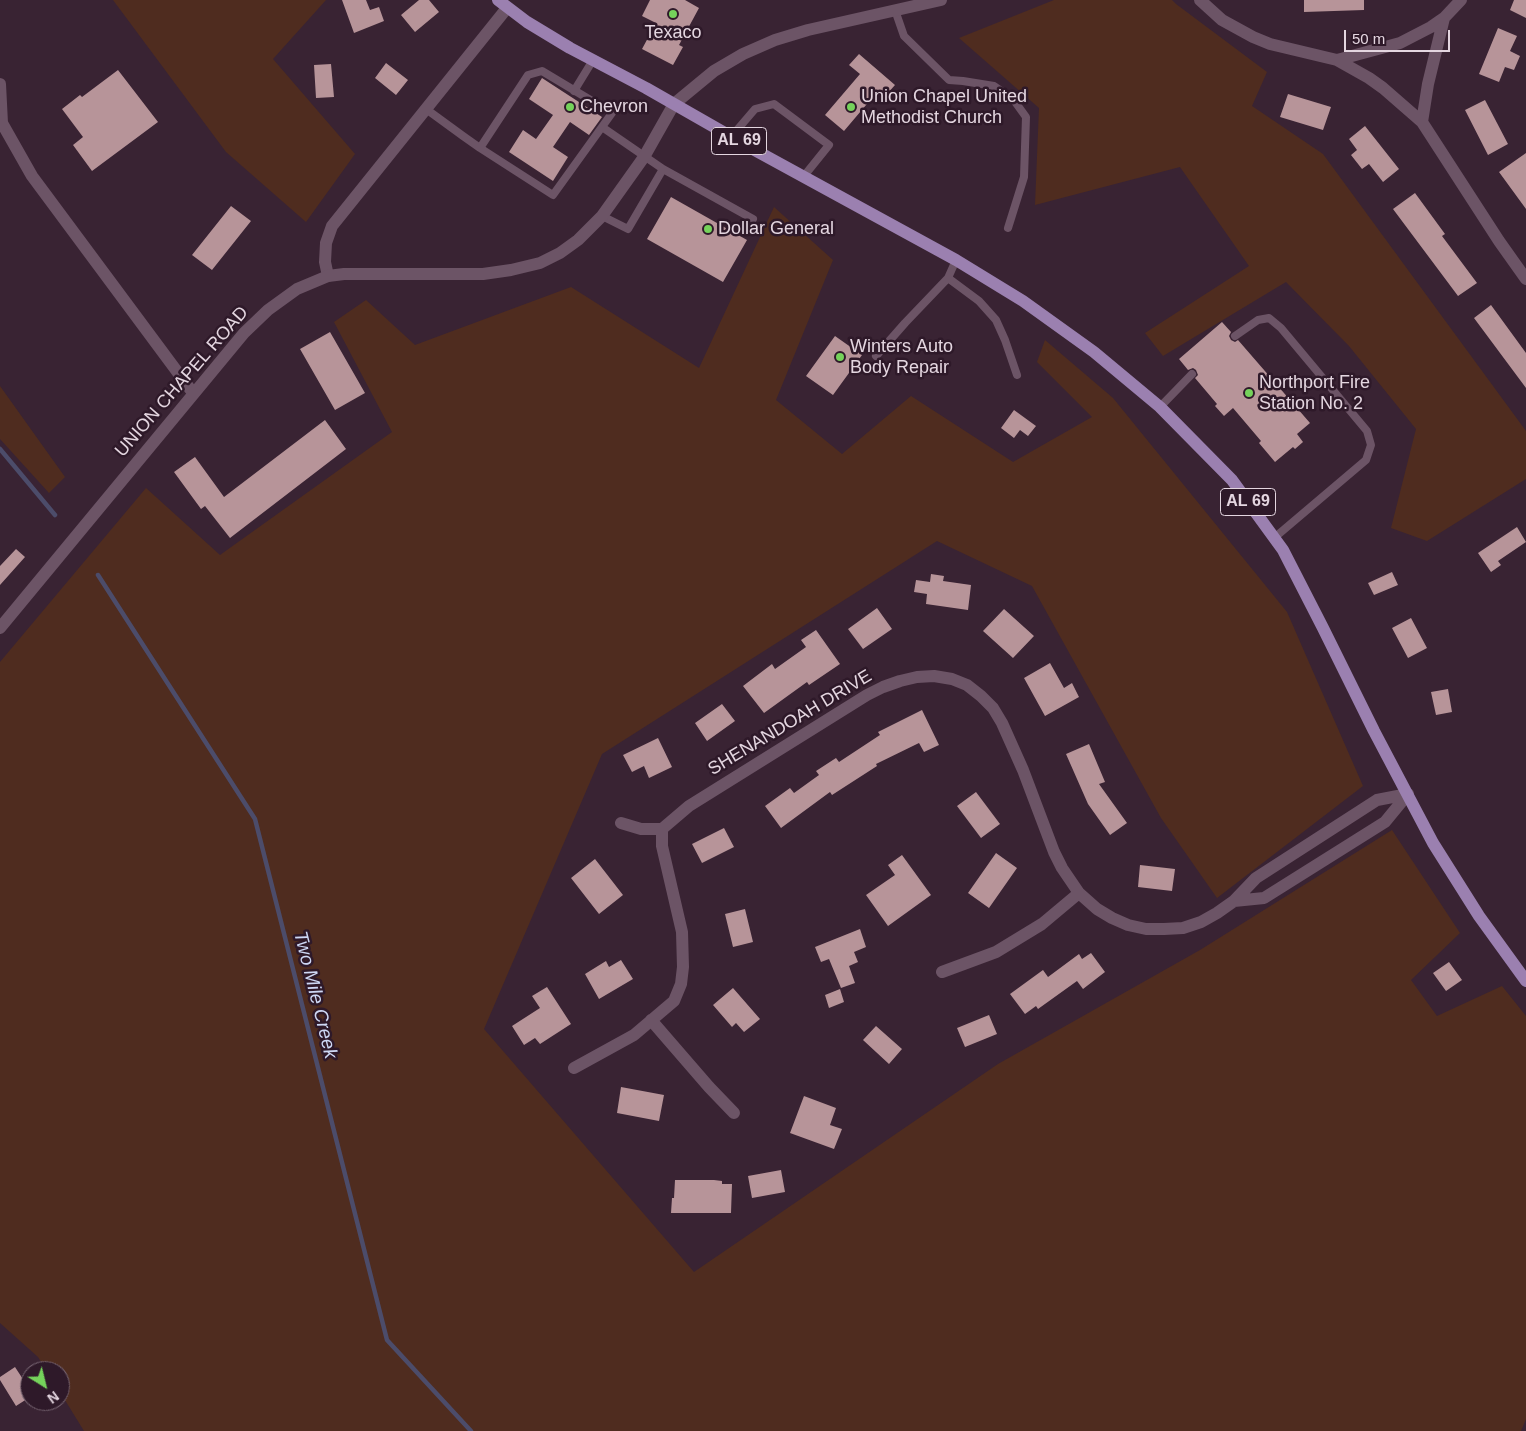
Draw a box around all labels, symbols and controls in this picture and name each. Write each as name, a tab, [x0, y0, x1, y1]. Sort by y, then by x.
marker: Texaco	[667, 8, 679, 20]
scale bar	[1346, 20, 1452, 52]
place label: Texaco	[644, 22, 702, 44]
text: 50 m	[1352, 30, 1385, 47]
place label: Union Chapel United Methodist Church	[861, 86, 1027, 128]
place label: Chevron	[580, 96, 648, 118]
marker: Chevron	[564, 101, 576, 113]
marker: Union Chapel United Methodist Church	[845, 101, 857, 113]
road number: AL 69	[712, 128, 766, 154]
place label: Dollar General	[718, 218, 834, 240]
marker: Dollar General	[702, 223, 714, 235]
street label: UNION CHAPEL ROAD	[111, 302, 253, 462]
place label: Winters Auto Body Repair	[850, 336, 953, 378]
marker: Winters Auto Body Repair	[834, 351, 846, 363]
place label: Northport Fire Station No. 2	[1259, 372, 1370, 414]
marker: Northport Fire Station No. 2	[1243, 387, 1255, 399]
road number: AL 69	[1220, 488, 1276, 516]
street label: SHENANDOAH DRIVE	[704, 666, 876, 780]
water label: Two Mile Creek	[288, 929, 342, 1061]
north arrow	[20, 1361, 70, 1411]
text: N	[44, 1388, 62, 1407]

